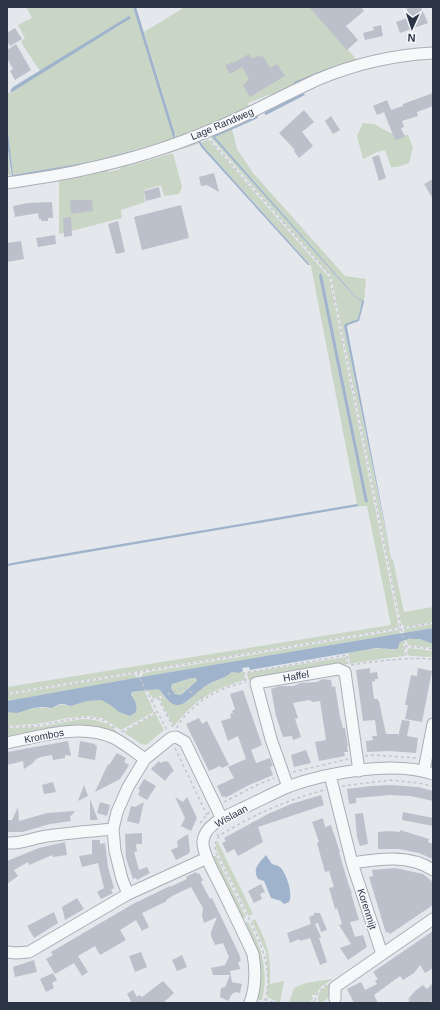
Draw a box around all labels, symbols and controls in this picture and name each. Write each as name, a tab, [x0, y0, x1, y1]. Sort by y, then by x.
north arrow	[392, 8, 432, 48]
text: N	[407, 32, 416, 44]
street label: Lage Randweg	[189, 106, 255, 142]
street label: Haffel	[282, 668, 310, 684]
street label: Krombos	[23, 727, 65, 745]
street label: Wislaan	[213, 803, 249, 829]
street label: Korenmijt	[355, 887, 379, 931]

